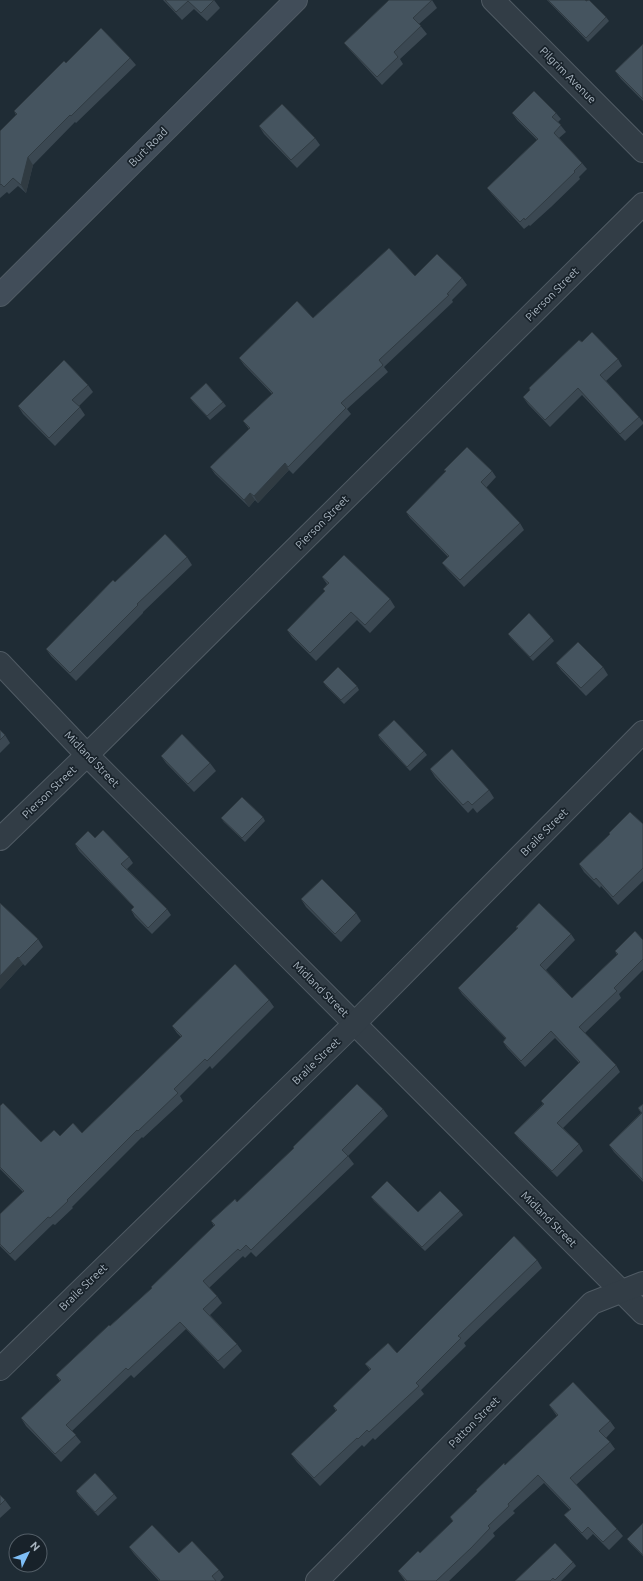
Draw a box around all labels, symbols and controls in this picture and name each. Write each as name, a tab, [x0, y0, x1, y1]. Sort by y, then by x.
street label: Pilgrim Avenue	[537, 44, 599, 106]
street label: Burt Road	[126, 125, 170, 169]
street label: Pierson Street	[523, 264, 582, 323]
street label: Pierson Street	[293, 492, 352, 551]
street label: Midland Street	[62, 729, 122, 790]
street label: Pierson Street	[20, 763, 79, 821]
street label: Braile Street	[518, 805, 571, 858]
street label: Midland Street	[291, 959, 352, 1020]
street label: Braile Street	[290, 1035, 343, 1087]
street label: Midland Street	[519, 1189, 580, 1250]
street label: Braile Street	[57, 1261, 110, 1313]
street label: Patton Street	[446, 1394, 502, 1450]
north arrow	[8, 1533, 48, 1573]
text: N	[28, 1539, 43, 1553]

